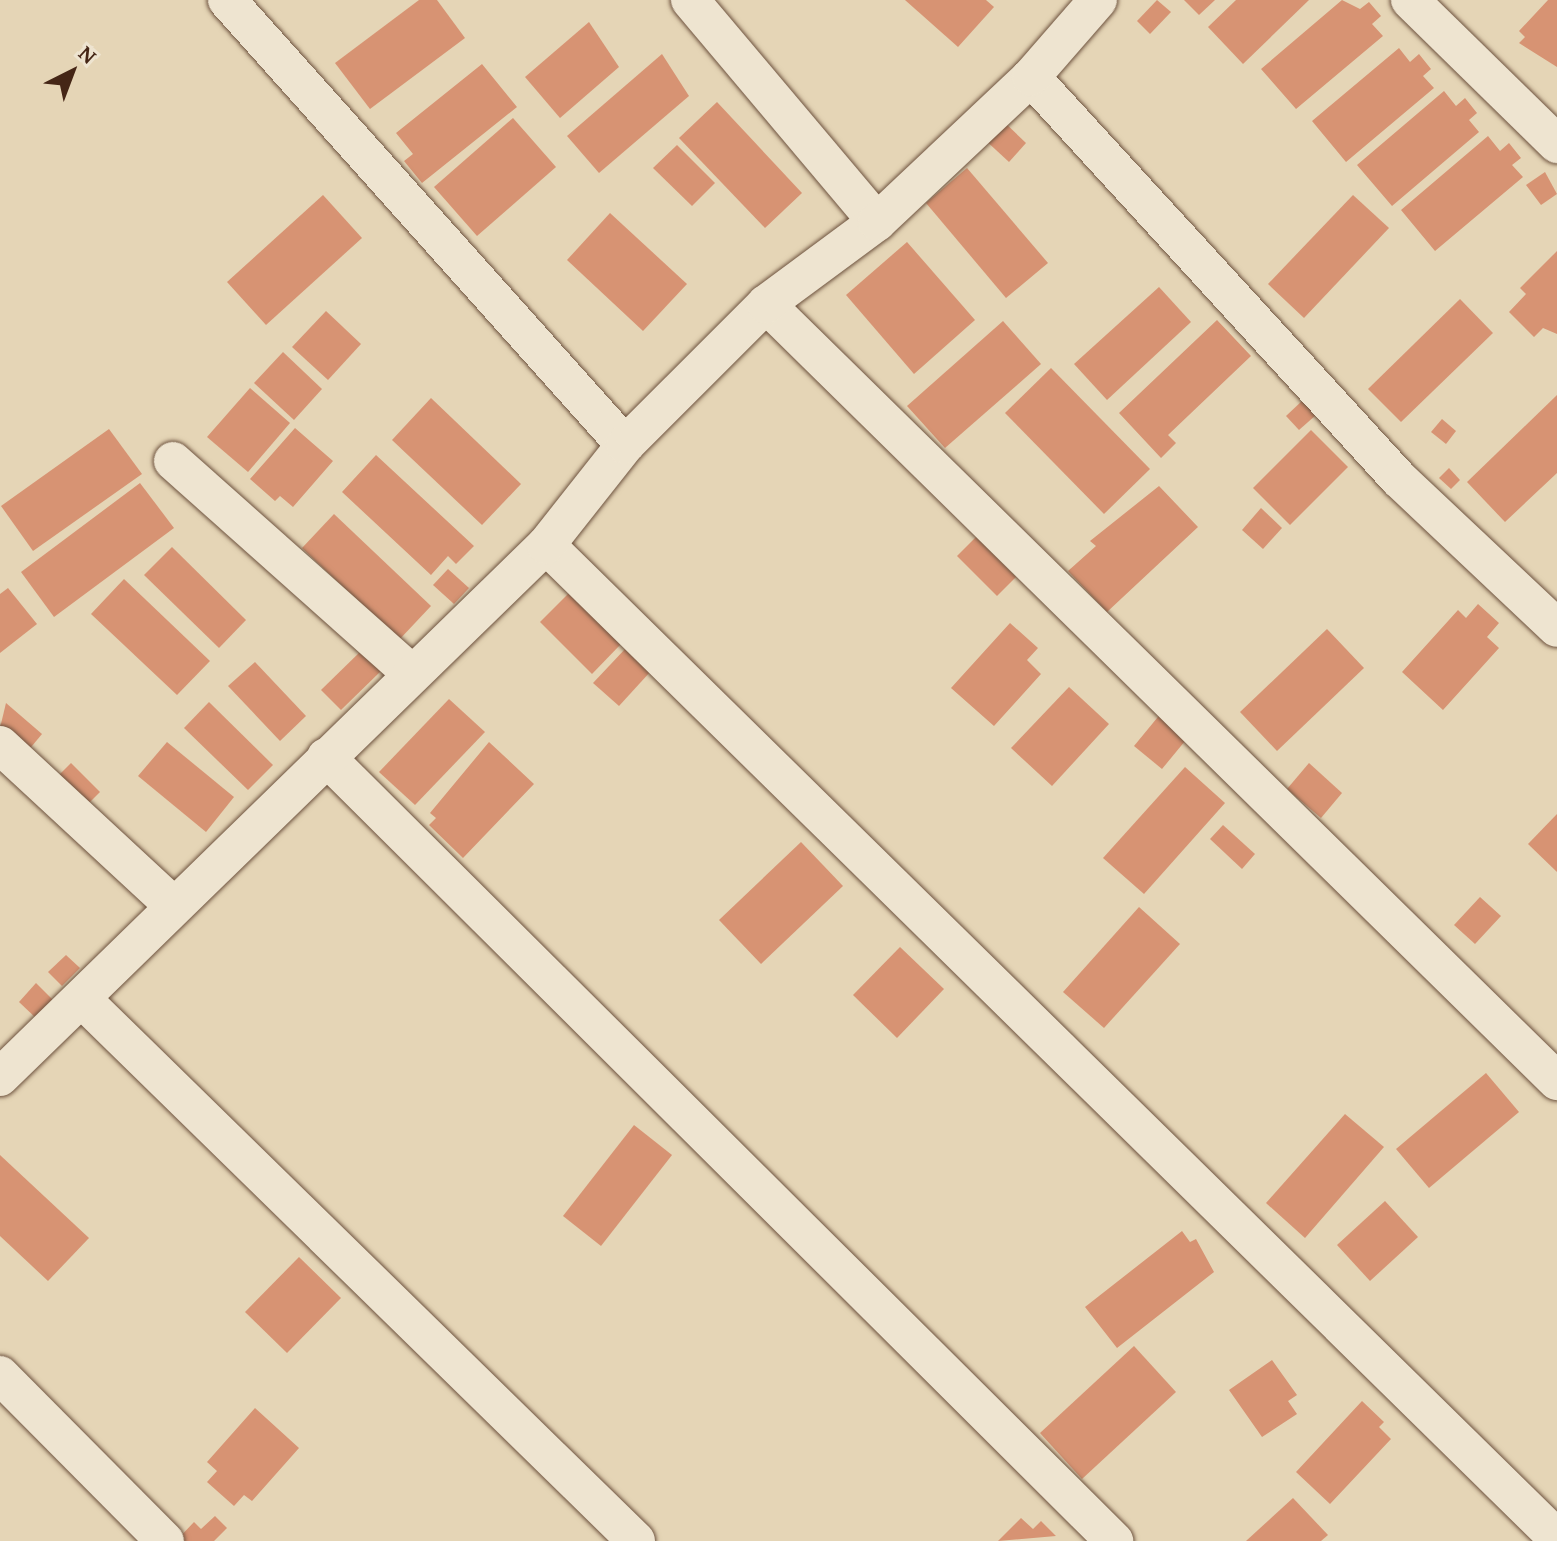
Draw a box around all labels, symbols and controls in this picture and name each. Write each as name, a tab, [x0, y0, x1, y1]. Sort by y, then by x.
north arrow	[32, 32, 112, 112]
text: N	[72, 37, 104, 71]

